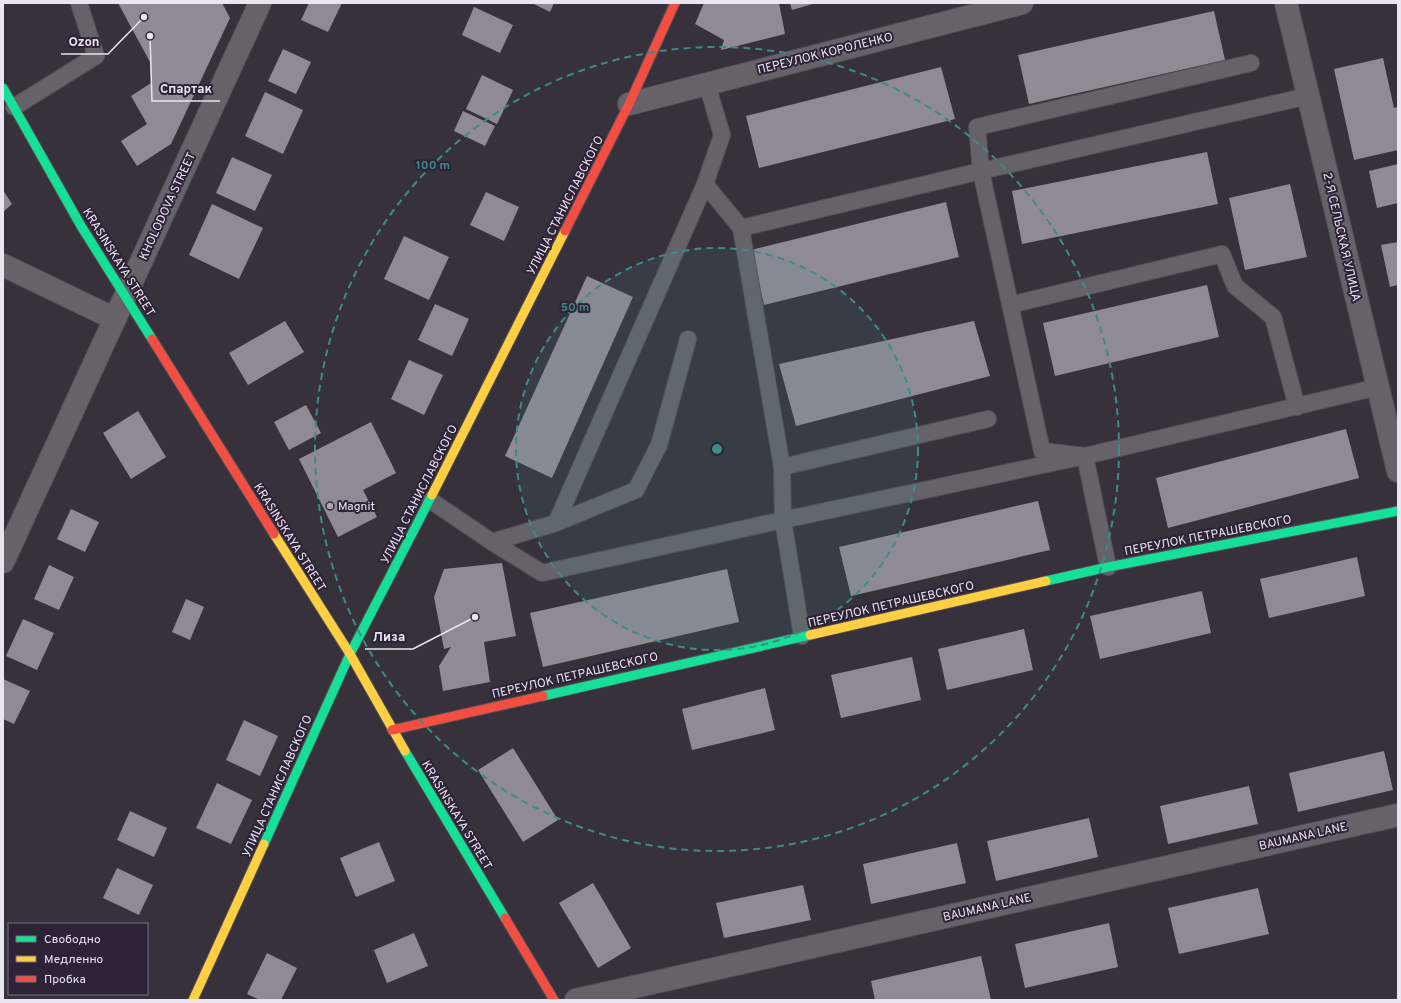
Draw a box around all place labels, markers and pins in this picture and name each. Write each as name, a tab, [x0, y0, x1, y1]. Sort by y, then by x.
callout: Ozon	[61, 29, 108, 54]
callout: Спартак	[152, 76, 220, 101]
centre of rings	[710, 442, 724, 456]
place label: Magnit	[338, 499, 375, 515]
marker: Magnit	[325, 501, 335, 511]
callout: Лиза	[365, 624, 413, 649]

